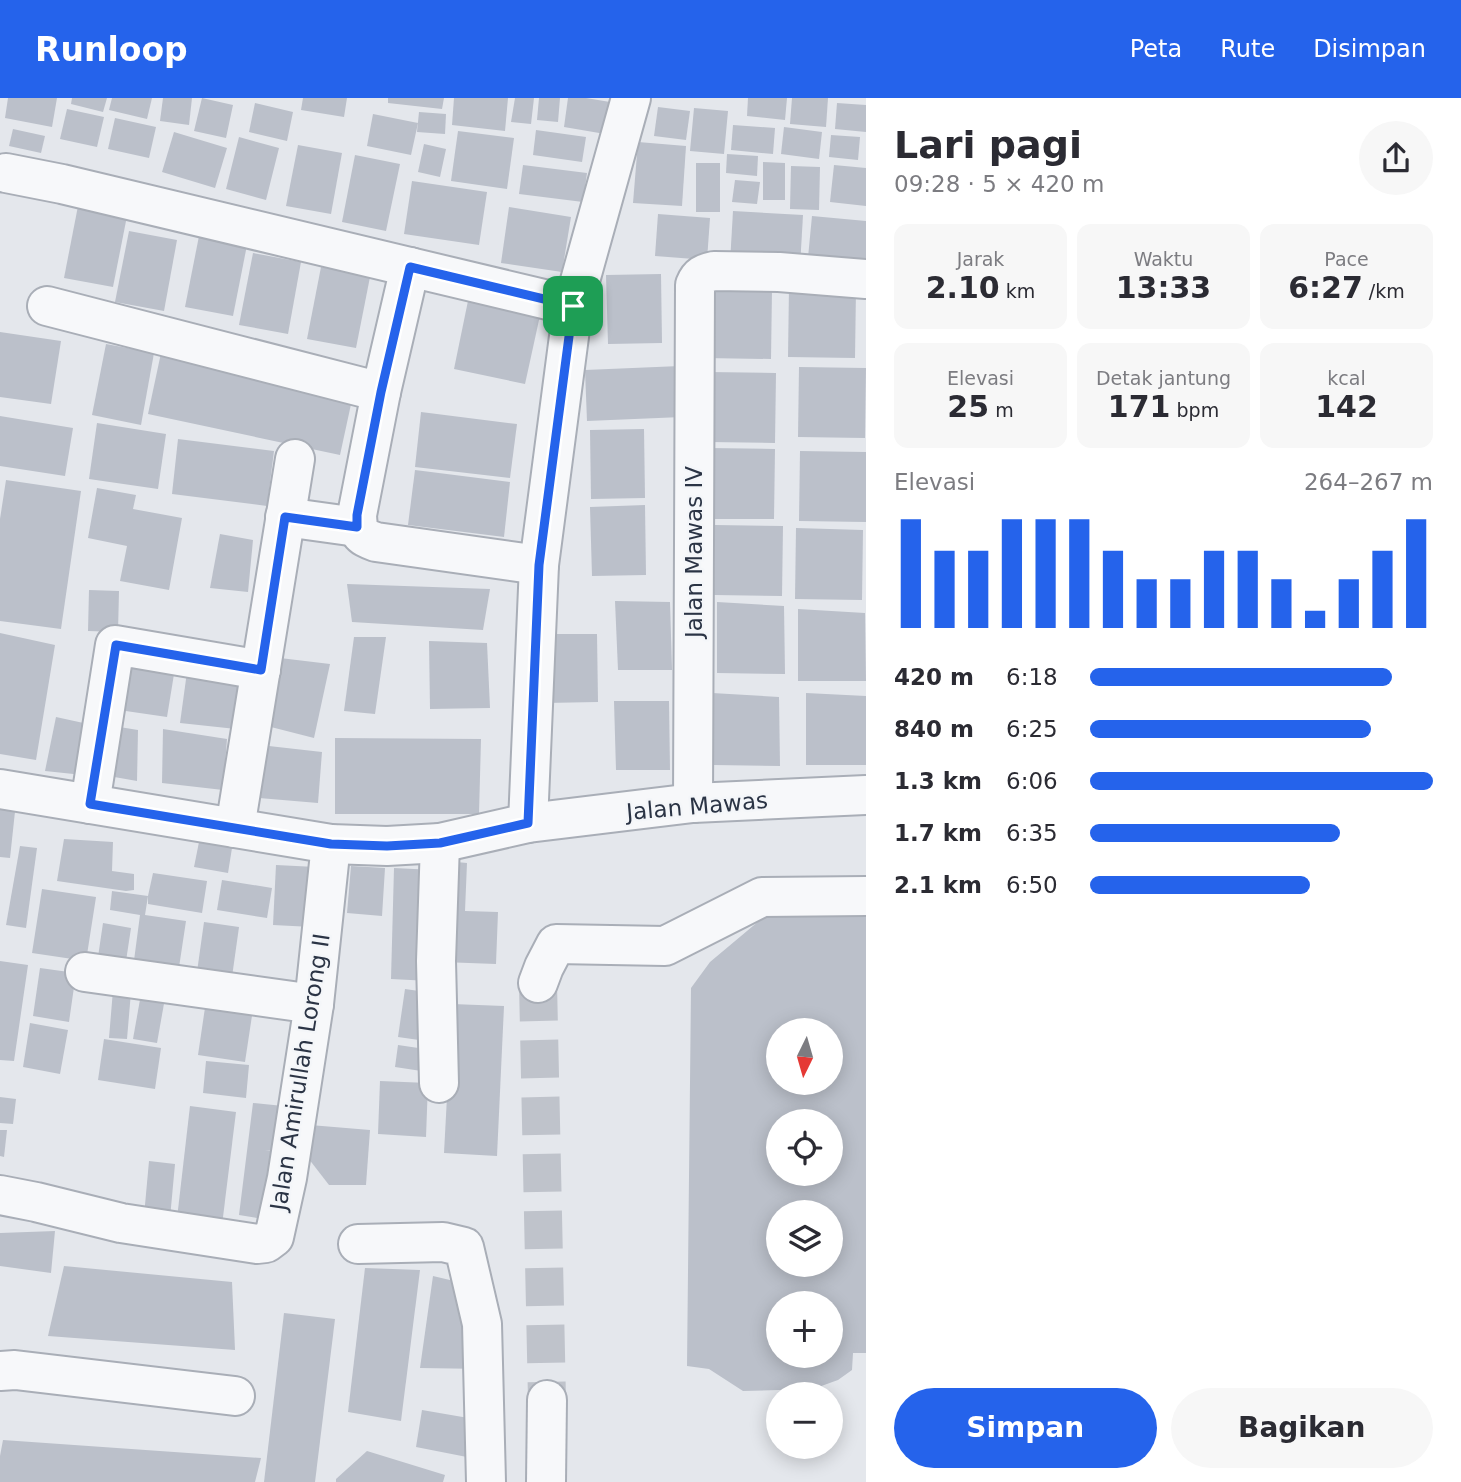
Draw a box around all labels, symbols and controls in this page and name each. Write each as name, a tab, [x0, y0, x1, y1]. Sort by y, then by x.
text: Runloop	[35, 30, 188, 69]
text: Peta	[1130, 35, 1182, 63]
text: Rute	[1220, 35, 1275, 63]
text: Disimpan	[1313, 35, 1426, 63]
button: share	[1359, 121, 1433, 195]
text: Lari pagi	[894, 123, 1082, 167]
text: 09:28 · 5 × 420 m	[894, 171, 1104, 197]
text: Jarak	[957, 248, 1004, 270]
text: Waktu	[1134, 248, 1193, 270]
text: Pace	[1324, 248, 1369, 270]
text: 2.10	[926, 270, 1000, 305]
text: 13:33	[1116, 270, 1211, 305]
text: 6:27	[1288, 270, 1363, 305]
pin	[543, 276, 603, 336]
text: km	[1000, 280, 1035, 302]
text: /km	[1363, 280, 1405, 302]
icon: arrive	[554, 287, 592, 325]
text: Elevasi	[947, 367, 1014, 389]
text: Detak jantung	[1096, 367, 1231, 389]
text: kcal	[1327, 367, 1366, 389]
text: 25	[947, 389, 989, 424]
text: 171	[1108, 389, 1170, 424]
text: 142	[1315, 389, 1378, 424]
text: m	[989, 399, 1014, 421]
text: bpm	[1170, 399, 1219, 421]
street label: Jalan Mawas IV	[681, 466, 707, 640]
text: Elevasi	[894, 469, 975, 495]
text: 264–267 m	[1304, 469, 1433, 495]
text: 420 m	[894, 664, 974, 690]
text: 6:18	[1006, 664, 1058, 690]
text: 840 m	[894, 716, 974, 742]
text: 6:25	[1006, 716, 1058, 742]
text: 1.3 km	[894, 768, 982, 794]
text: 6:06	[1006, 768, 1058, 794]
street label: Jalan Mawas	[623, 787, 769, 825]
text: 1.7 km	[894, 820, 982, 846]
text: 6:35	[1006, 820, 1058, 846]
text: 2.1 km	[894, 872, 982, 898]
text: 6:50	[1006, 872, 1058, 898]
street label: Jalan Amirullah Lorong II	[265, 932, 335, 1214]
north arrow	[766, 1018, 844, 1096]
map controls	[766, 1018, 843, 1459]
button: locate	[766, 1109, 843, 1186]
button: layers	[766, 1200, 843, 1277]
button: +	[766, 1291, 843, 1368]
button: −	[766, 1382, 843, 1459]
button: Simpan	[894, 1388, 1157, 1468]
button: Bagikan	[1171, 1388, 1433, 1468]

